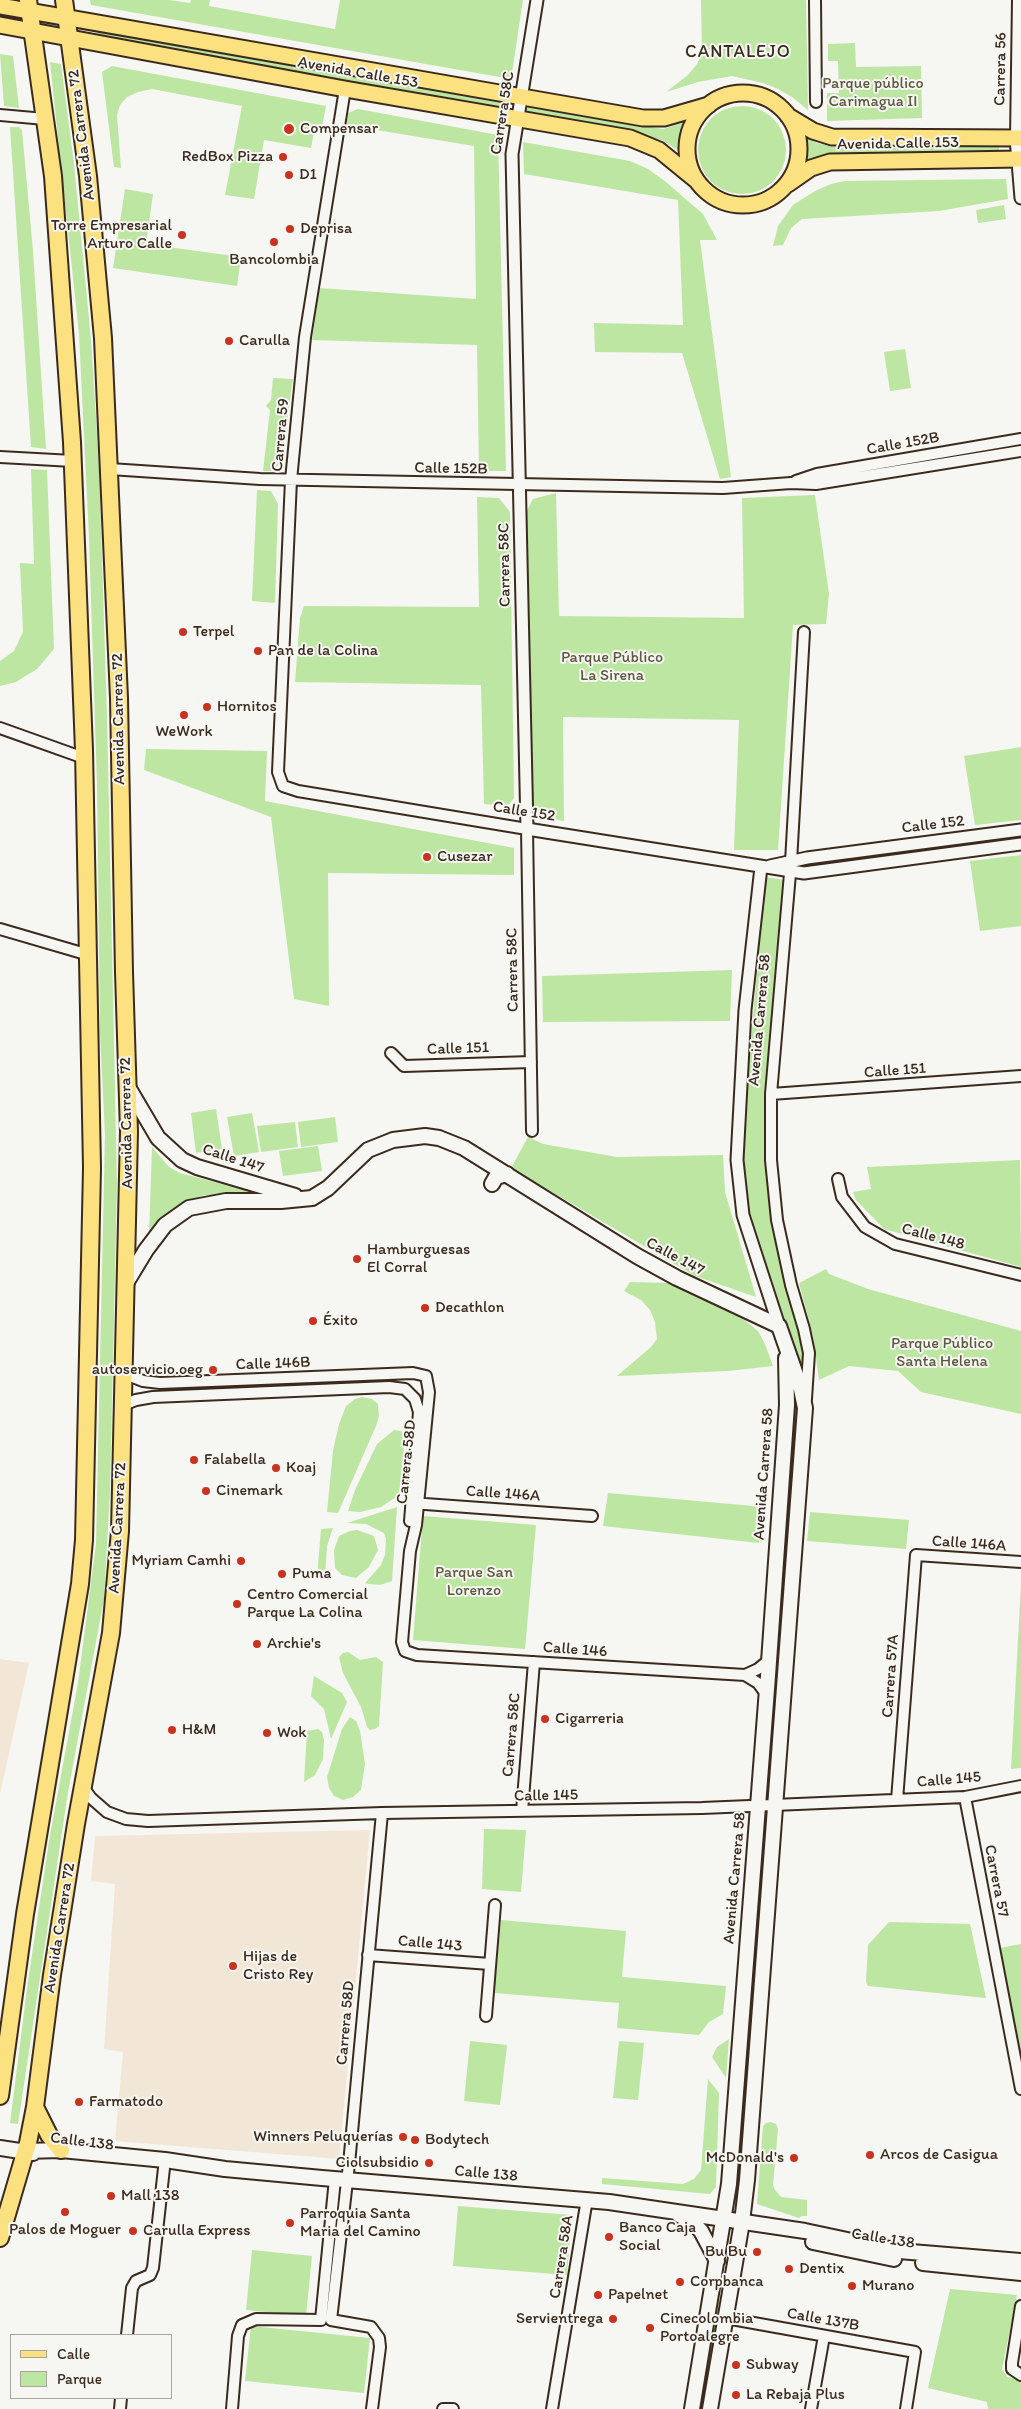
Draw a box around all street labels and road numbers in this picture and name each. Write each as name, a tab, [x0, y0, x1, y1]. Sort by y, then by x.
street label: Carrera 56	[991, 32, 1011, 106]
street label: Avenida Calle 153	[296, 53, 420, 93]
street label: Avenida Carrera 72	[64, 69, 100, 201]
street label: Carrera 58C	[487, 70, 519, 156]
street label: Avenida Calle 153	[837, 133, 959, 155]
street label: Carrera 59	[268, 397, 294, 473]
street label: Calle 152B	[865, 428, 941, 460]
street label: Calle 152B	[414, 459, 488, 479]
street label: Carrera 58C	[495, 523, 515, 607]
street label: Avenida Carrera 72	[108, 653, 130, 785]
street label: Calle 152	[491, 798, 557, 826]
street label: Calle 152	[901, 812, 965, 838]
street label: Carrera 58C	[503, 928, 523, 1012]
street label: Avenida Carrera 58	[745, 953, 775, 1087]
street label: Calle 151	[427, 1038, 489, 1060]
street label: Avenida Carrera 72	[116, 1057, 138, 1189]
street label: Calle 151	[863, 1059, 927, 1083]
street label: Calle 147	[200, 1140, 266, 1178]
street label: Calle 148	[899, 1219, 967, 1255]
street label: Calle 147	[642, 1234, 708, 1280]
street label: Calle 146B	[235, 1353, 311, 1375]
street label: Avenida Carrera 58	[750, 1407, 778, 1541]
street label: Carrera 58D	[393, 1419, 421, 1505]
street label: Avenida Carrera 72	[105, 1462, 131, 1594]
street label: Calle 146A	[465, 1482, 541, 1506]
street label: Calle 146A	[931, 1532, 1007, 1556]
street label: Carrera 57A	[879, 1634, 903, 1718]
street label: Calle 146	[542, 1638, 608, 1662]
street label: Carrera 58C	[499, 1692, 525, 1778]
street label: Calle 145	[916, 1768, 982, 1792]
street label: Calle 145	[514, 1786, 578, 1806]
street label: Avenida Carrera 58	[720, 1811, 750, 1945]
street label: Carrera 57	[980, 1843, 1012, 1919]
street label: Avenida Carrera 72	[40, 1862, 80, 1994]
street label: Calle 143	[397, 1932, 463, 1956]
street label: Carrera 58D	[333, 1980, 359, 2066]
street label: Calle 138	[49, 2129, 115, 2155]
street label: Calle 138	[453, 2162, 519, 2186]
street label: Carrera 58A	[546, 2214, 578, 2300]
street label: Calle 138	[850, 2225, 916, 2253]
street label: Calle 137B	[785, 2304, 861, 2336]

